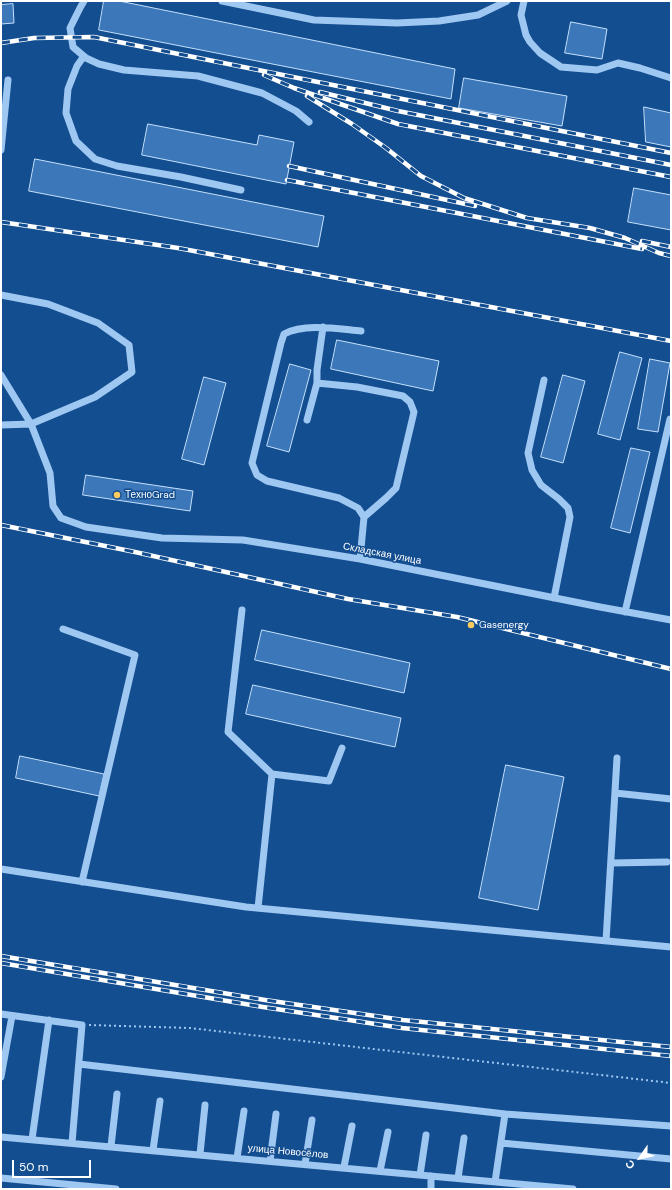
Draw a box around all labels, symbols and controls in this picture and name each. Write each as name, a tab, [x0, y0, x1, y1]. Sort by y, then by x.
place label: ТехноGrad	[125, 489, 175, 501]
marker: ТехноGrad	[112, 490, 122, 500]
street label: Складская улица	[342, 541, 422, 567]
place label: Gasenergy	[479, 619, 529, 631]
marker: Gasenergy	[466, 620, 476, 630]
north arrow	[620, 1138, 660, 1178]
street label: улица Новосёлов	[247, 1142, 329, 1162]
scale bar	[14, 1152, 93, 1178]
text: С	[622, 1158, 638, 1172]
text: 50 m	[19, 1159, 48, 1175]

